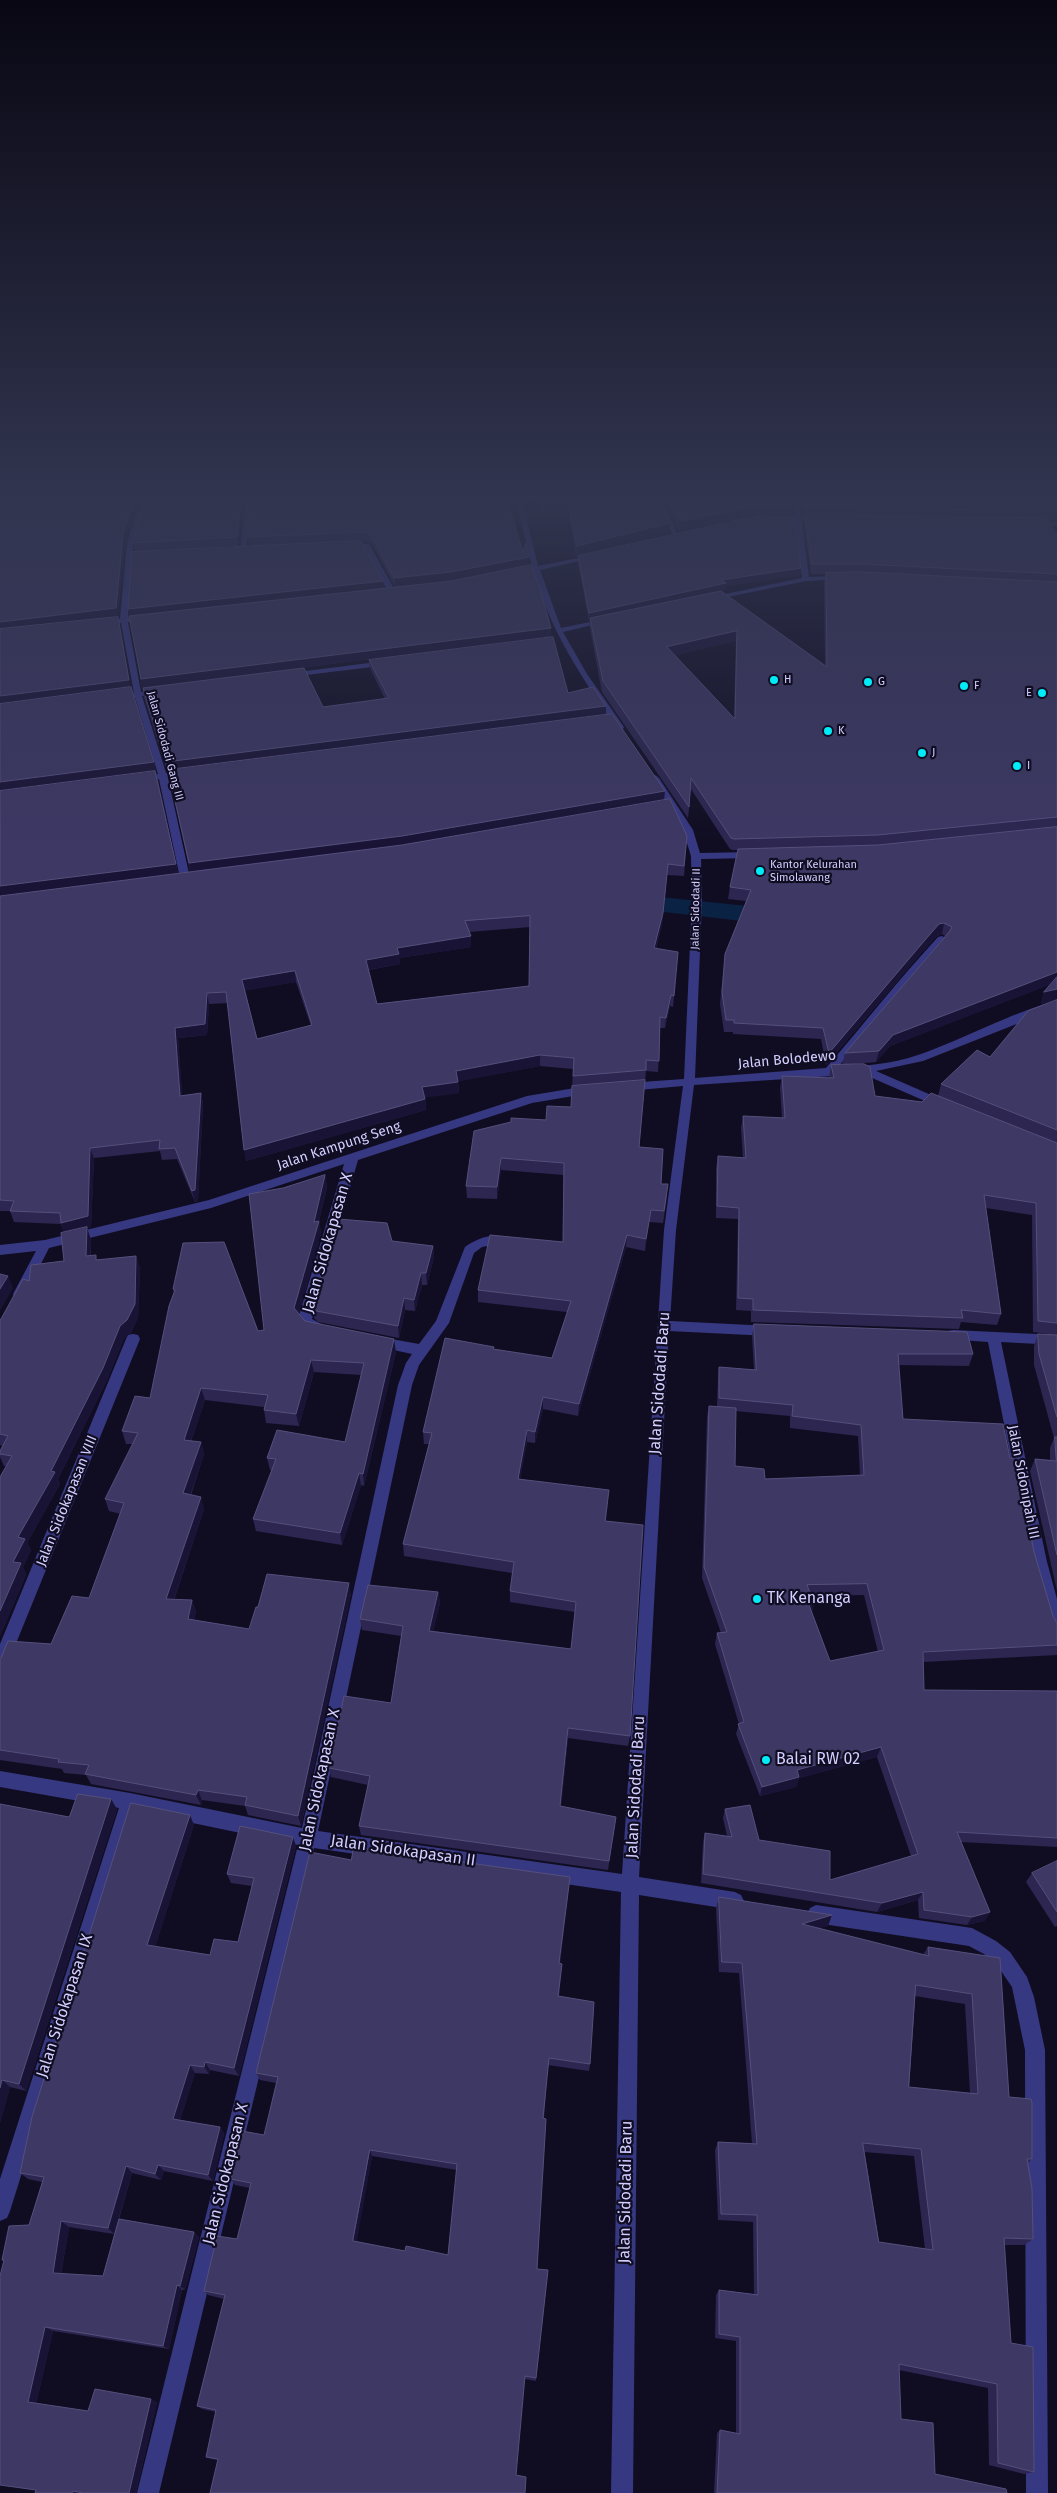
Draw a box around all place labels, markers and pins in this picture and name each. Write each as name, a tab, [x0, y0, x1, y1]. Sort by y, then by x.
place label: H	[784, 673, 791, 687]
marker: H	[768, 674, 780, 686]
place label: G	[878, 675, 885, 689]
marker: G	[862, 676, 874, 688]
place label: F	[974, 679, 979, 693]
marker: F	[958, 680, 970, 692]
place label: E	[1026, 686, 1032, 700]
marker: E	[1036, 687, 1048, 699]
place label: K	[838, 724, 844, 738]
marker: K	[822, 725, 834, 737]
place label: J	[932, 746, 935, 760]
marker: J	[916, 747, 928, 759]
place label: I	[1027, 759, 1030, 773]
marker: I	[1011, 760, 1023, 772]
place label: Kantor Kelurahan Simolawang	[770, 858, 857, 884]
marker: Kantor Kelurahan Simolawang	[754, 865, 766, 877]
place label: TK Kenanga	[767, 1589, 851, 1609]
marker: TK Kenanga	[751, 1593, 763, 1605]
place label: Balai RW 02	[776, 1750, 860, 1770]
marker: Balai RW 02	[760, 1754, 772, 1766]

